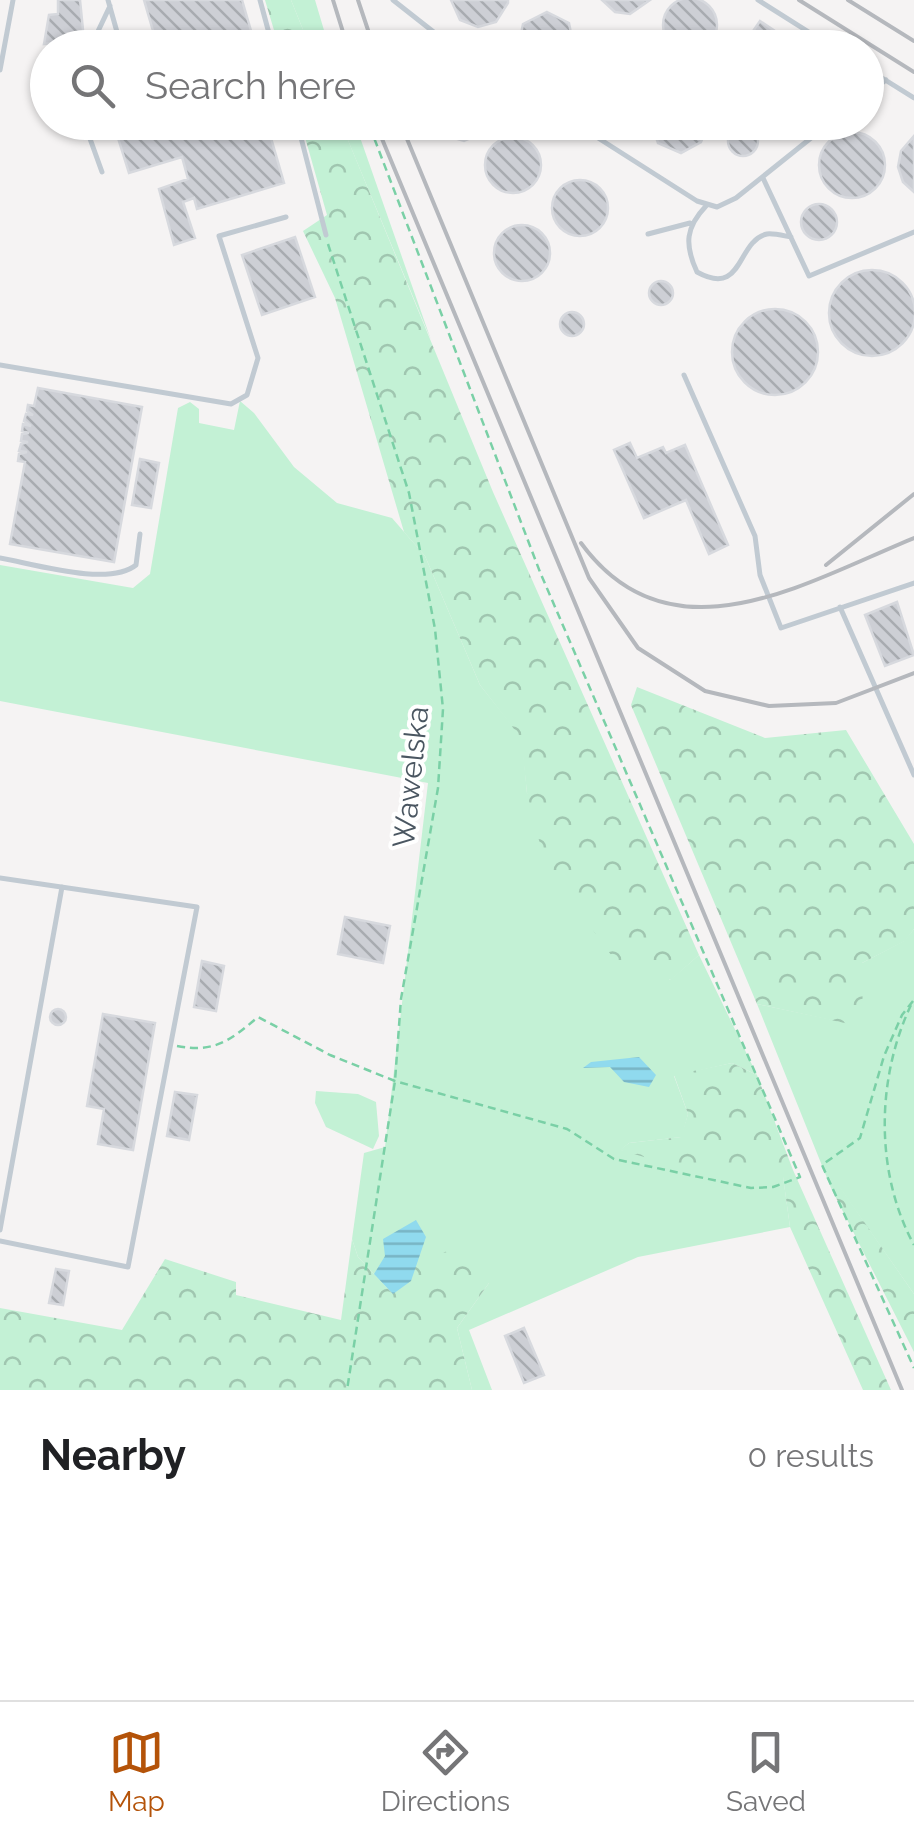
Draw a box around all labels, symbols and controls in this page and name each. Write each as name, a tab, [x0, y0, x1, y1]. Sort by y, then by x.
search box	[30, 30, 884, 140]
icon: search	[65, 58, 120, 113]
text: Search here	[145, 63, 356, 108]
street label: Wawelska	[386, 705, 435, 849]
text: Nearby	[40, 1431, 186, 1480]
text: 0 results	[747, 1437, 874, 1474]
tab: Map	[108, 1725, 165, 1818]
tab: Directions	[381, 1725, 510, 1818]
tab: Saved	[726, 1725, 806, 1818]

